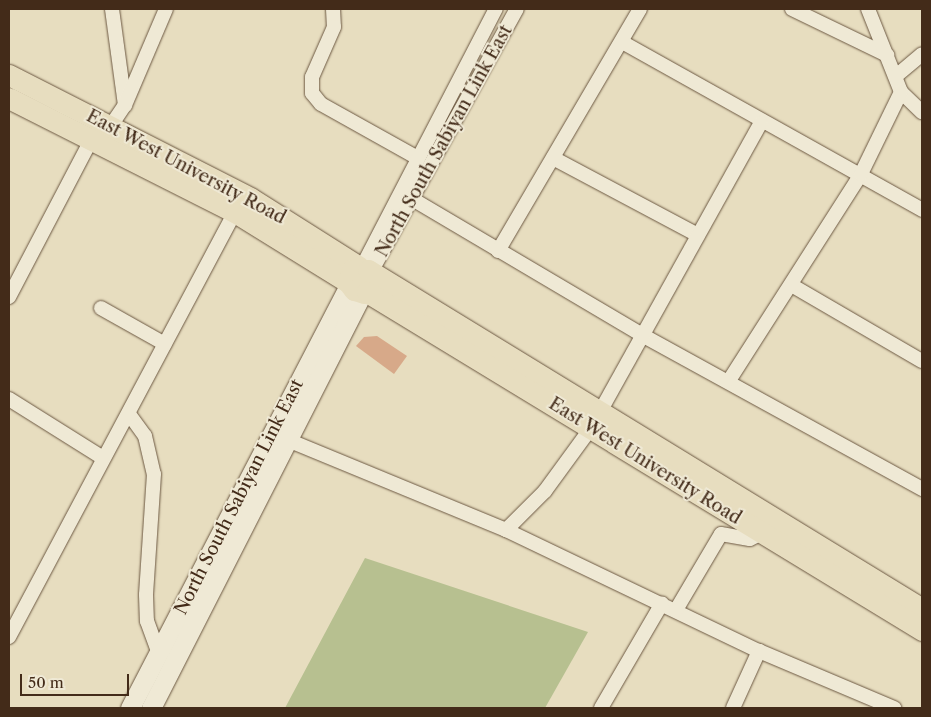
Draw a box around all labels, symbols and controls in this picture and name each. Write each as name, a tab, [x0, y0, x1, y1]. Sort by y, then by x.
street label: North South Sabiyan Link East	[371, 21, 517, 261]
street label: East West University Road	[82, 105, 290, 229]
street label: North South Sabiyan Link East	[170, 375, 308, 619]
street label: East West University Road	[544, 393, 746, 529]
scale bar	[22, 664, 131, 696]
text: 50 m	[28, 673, 64, 692]

